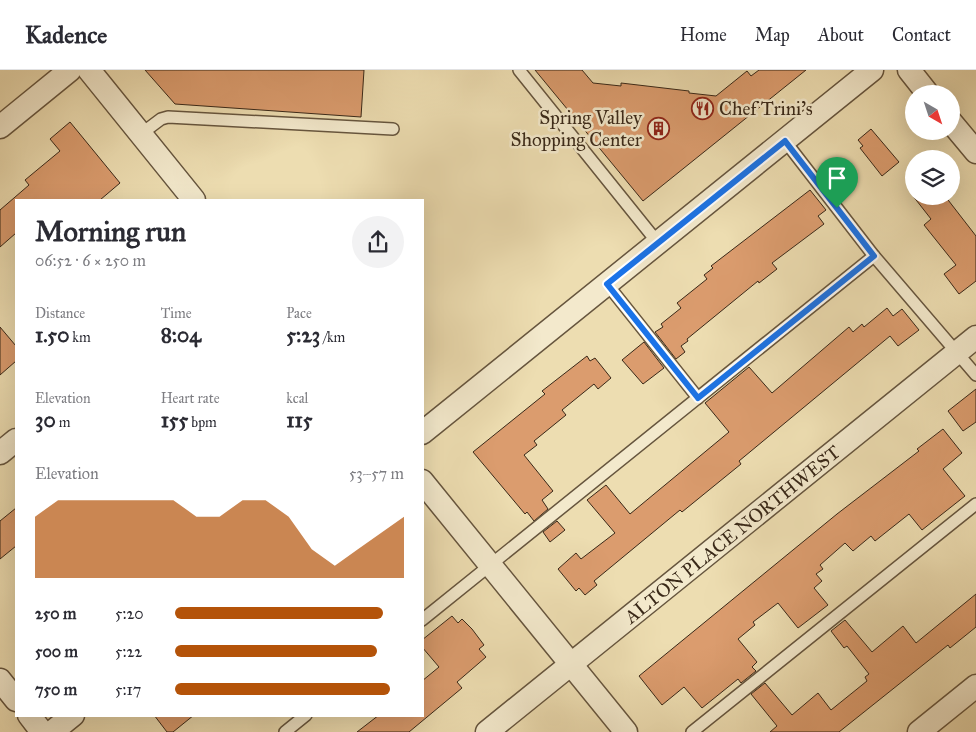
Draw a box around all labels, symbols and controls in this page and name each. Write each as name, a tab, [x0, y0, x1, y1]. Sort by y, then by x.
text: Kadence	[25, 20, 107, 50]
text: Home	[680, 24, 727, 46]
text: Map	[755, 24, 790, 46]
text: About	[818, 24, 864, 46]
text: Contact	[892, 24, 951, 46]
north arrow	[905, 85, 960, 140]
map controls	[905, 85, 960, 205]
restaurant icon: Chef Trini's	[691, 96, 715, 120]
place label: Chef Trini's	[719, 97, 813, 120]
place label: Spring Valley Shopping Center	[511, 106, 643, 152]
building icon: Spring Valley Shopping Center	[646, 116, 670, 140]
button: layers	[905, 150, 960, 205]
pin	[816, 157, 858, 208]
icon: arrive	[823, 164, 851, 192]
text: Morning run	[35, 214, 186, 249]
button: share	[352, 216, 404, 268]
text: 06:52 · 6 × 250 m	[35, 251, 146, 270]
text: Distance	[35, 305, 85, 322]
text: Time	[161, 305, 192, 322]
text: Pace	[286, 305, 312, 322]
text: 1.50	[35, 322, 69, 348]
text: 8:04	[161, 322, 201, 348]
text: 5:23	[286, 322, 320, 348]
text: km	[69, 329, 91, 346]
text: /km	[320, 329, 345, 346]
text: Elevation	[35, 390, 91, 407]
text: Heart rate	[161, 390, 220, 407]
text: kcal	[286, 390, 308, 407]
text: 30	[35, 407, 56, 433]
text: 155	[161, 407, 188, 433]
text: 115	[286, 407, 313, 433]
text: m	[56, 414, 70, 431]
text: bpm	[188, 414, 217, 431]
street label: ALTON PLACE NORTHWEST	[619, 440, 845, 629]
text: Elevation	[35, 464, 99, 483]
text: 53–57 m	[349, 464, 404, 483]
text: 250 m	[35, 604, 76, 623]
text: 5:20	[115, 604, 144, 623]
text: 500 m	[35, 642, 78, 661]
text: 5:22	[115, 642, 142, 661]
text: 750 m	[35, 680, 77, 699]
text: 5:17	[115, 680, 141, 699]

